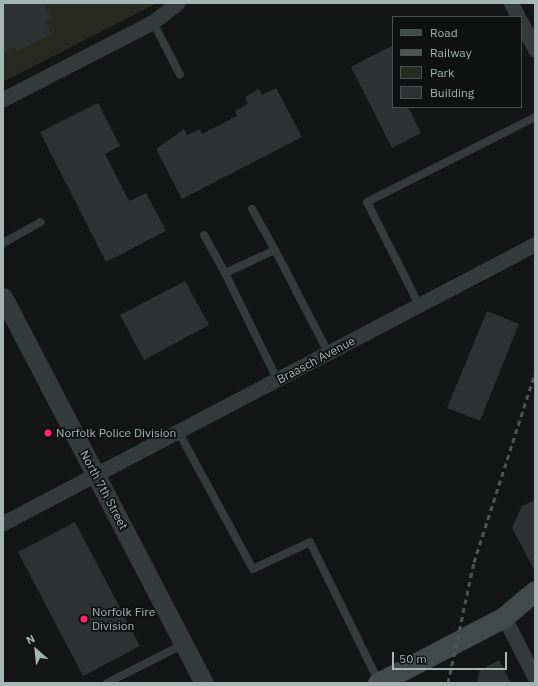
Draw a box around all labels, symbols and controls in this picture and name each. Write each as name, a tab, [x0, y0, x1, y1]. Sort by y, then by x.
legend	[392, 16, 522, 108]
text: Road	[430, 25, 458, 40]
text: Railway	[430, 45, 472, 60]
text: Park	[430, 65, 454, 80]
text: Building	[430, 85, 474, 100]
street label: Braasch Avenue	[274, 333, 358, 387]
place label: Norfolk Police Division	[56, 426, 176, 440]
marker: Norfolk Police Division	[43, 428, 53, 438]
street label: North 7th Street	[77, 448, 131, 532]
place label: Norfolk Fire Division	[92, 605, 155, 633]
marker: Norfolk Fire Division	[79, 614, 89, 624]
north arrow	[16, 630, 56, 670]
text: N	[24, 631, 37, 647]
scale bar	[394, 644, 509, 670]
text: 50 m	[399, 651, 427, 666]

